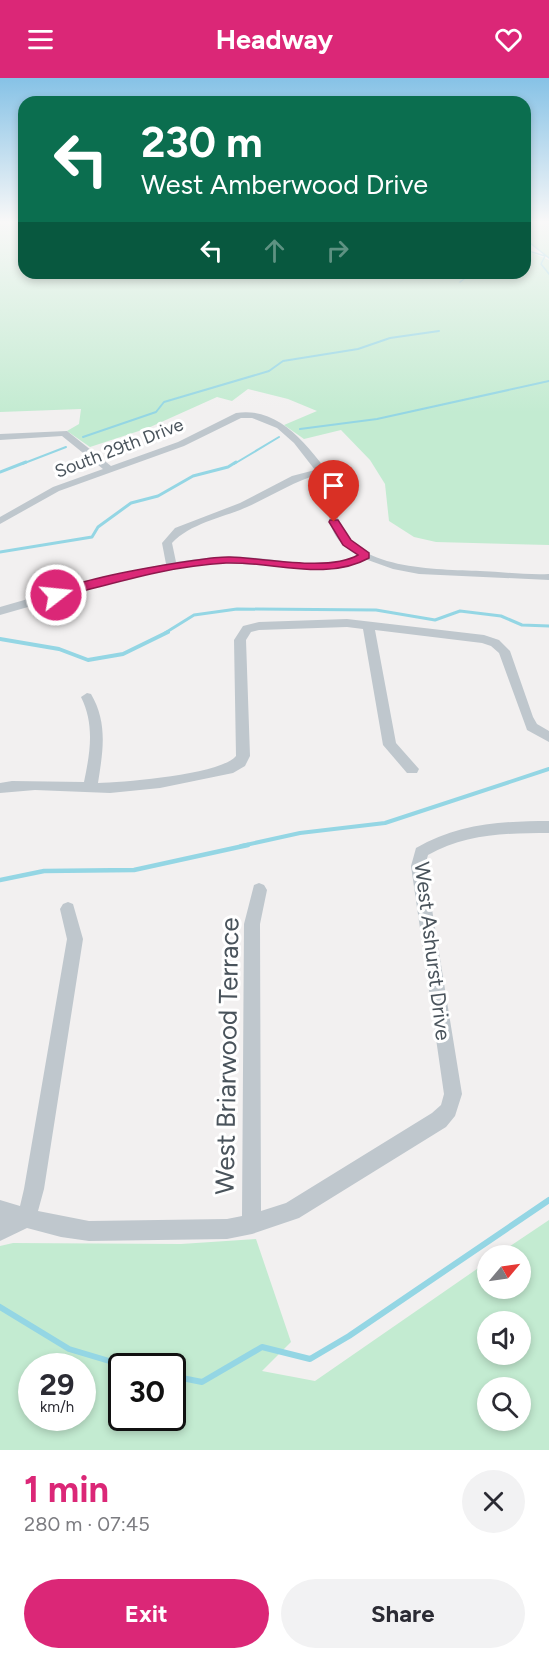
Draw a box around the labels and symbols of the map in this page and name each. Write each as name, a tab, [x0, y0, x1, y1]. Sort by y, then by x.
street label: South 29th Drive	[52, 413, 187, 483]
pin	[308, 460, 359, 522]
position arrow	[24, 563, 88, 627]
street label: West Ashurst Drive	[410, 860, 456, 1042]
street label: West Briarwood Terrace	[209, 917, 245, 1195]
north arrow	[477, 1245, 531, 1299]
speed limit sign: 30	[108, 1353, 186, 1431]

